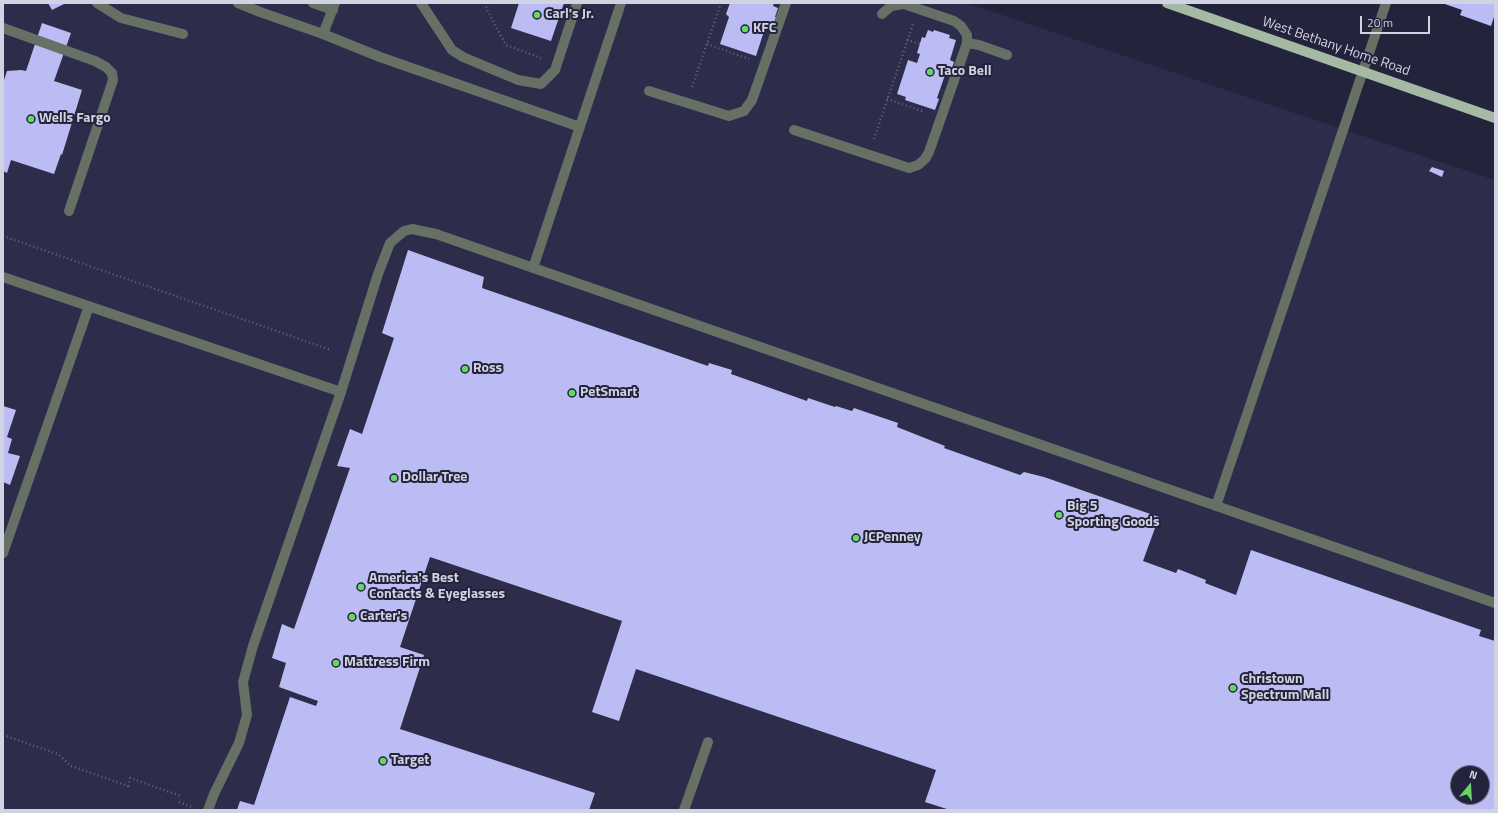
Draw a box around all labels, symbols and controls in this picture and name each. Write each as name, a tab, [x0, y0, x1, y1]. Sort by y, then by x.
place label: Carl's Jr.	[545, 7, 594, 23]
scale bar	[1362, 8, 1432, 34]
marker: Carl's Jr.	[532, 10, 542, 20]
text: 20 m	[1367, 13, 1393, 32]
street label: West Bethany Home Road	[1260, 14, 1412, 80]
place label: KFC	[753, 21, 776, 37]
marker: KFC	[740, 24, 750, 34]
place label: Taco Bell	[938, 64, 991, 80]
marker: Taco Bell	[925, 67, 935, 77]
place label: Wells Fargo	[39, 111, 111, 127]
marker: Wells Fargo	[26, 114, 36, 124]
place label: Ross	[473, 361, 502, 377]
marker: Ross	[460, 364, 470, 374]
place label: PetSmart	[580, 385, 637, 401]
marker: PetSmart	[567, 388, 577, 398]
place label: Dollar Tree	[402, 470, 468, 486]
marker: Dollar Tree	[389, 473, 399, 483]
place label: Big 5 Sporting Goods	[1067, 499, 1160, 532]
marker: Big 5 Sporting Goods	[1054, 510, 1064, 520]
place label: JCPenney	[864, 530, 921, 546]
marker: JCPenney	[851, 533, 861, 543]
place label: America's Best Contacts & Eyeglasses	[369, 571, 505, 604]
marker: America's Best Contacts & Eyeglasses	[356, 582, 366, 592]
place label: Carter's	[360, 609, 407, 625]
marker: Carter's	[347, 612, 357, 622]
place label: Mattress Firm	[344, 655, 430, 671]
marker: Mattress Firm	[331, 658, 341, 668]
place label: Christown Spectrum Mall	[1241, 672, 1329, 704]
marker: Christown Spectrum Mall	[1228, 683, 1238, 693]
place label: Target	[391, 753, 429, 769]
marker: Target	[378, 756, 388, 766]
north arrow	[1450, 765, 1490, 805]
text: N	[1467, 766, 1479, 783]

